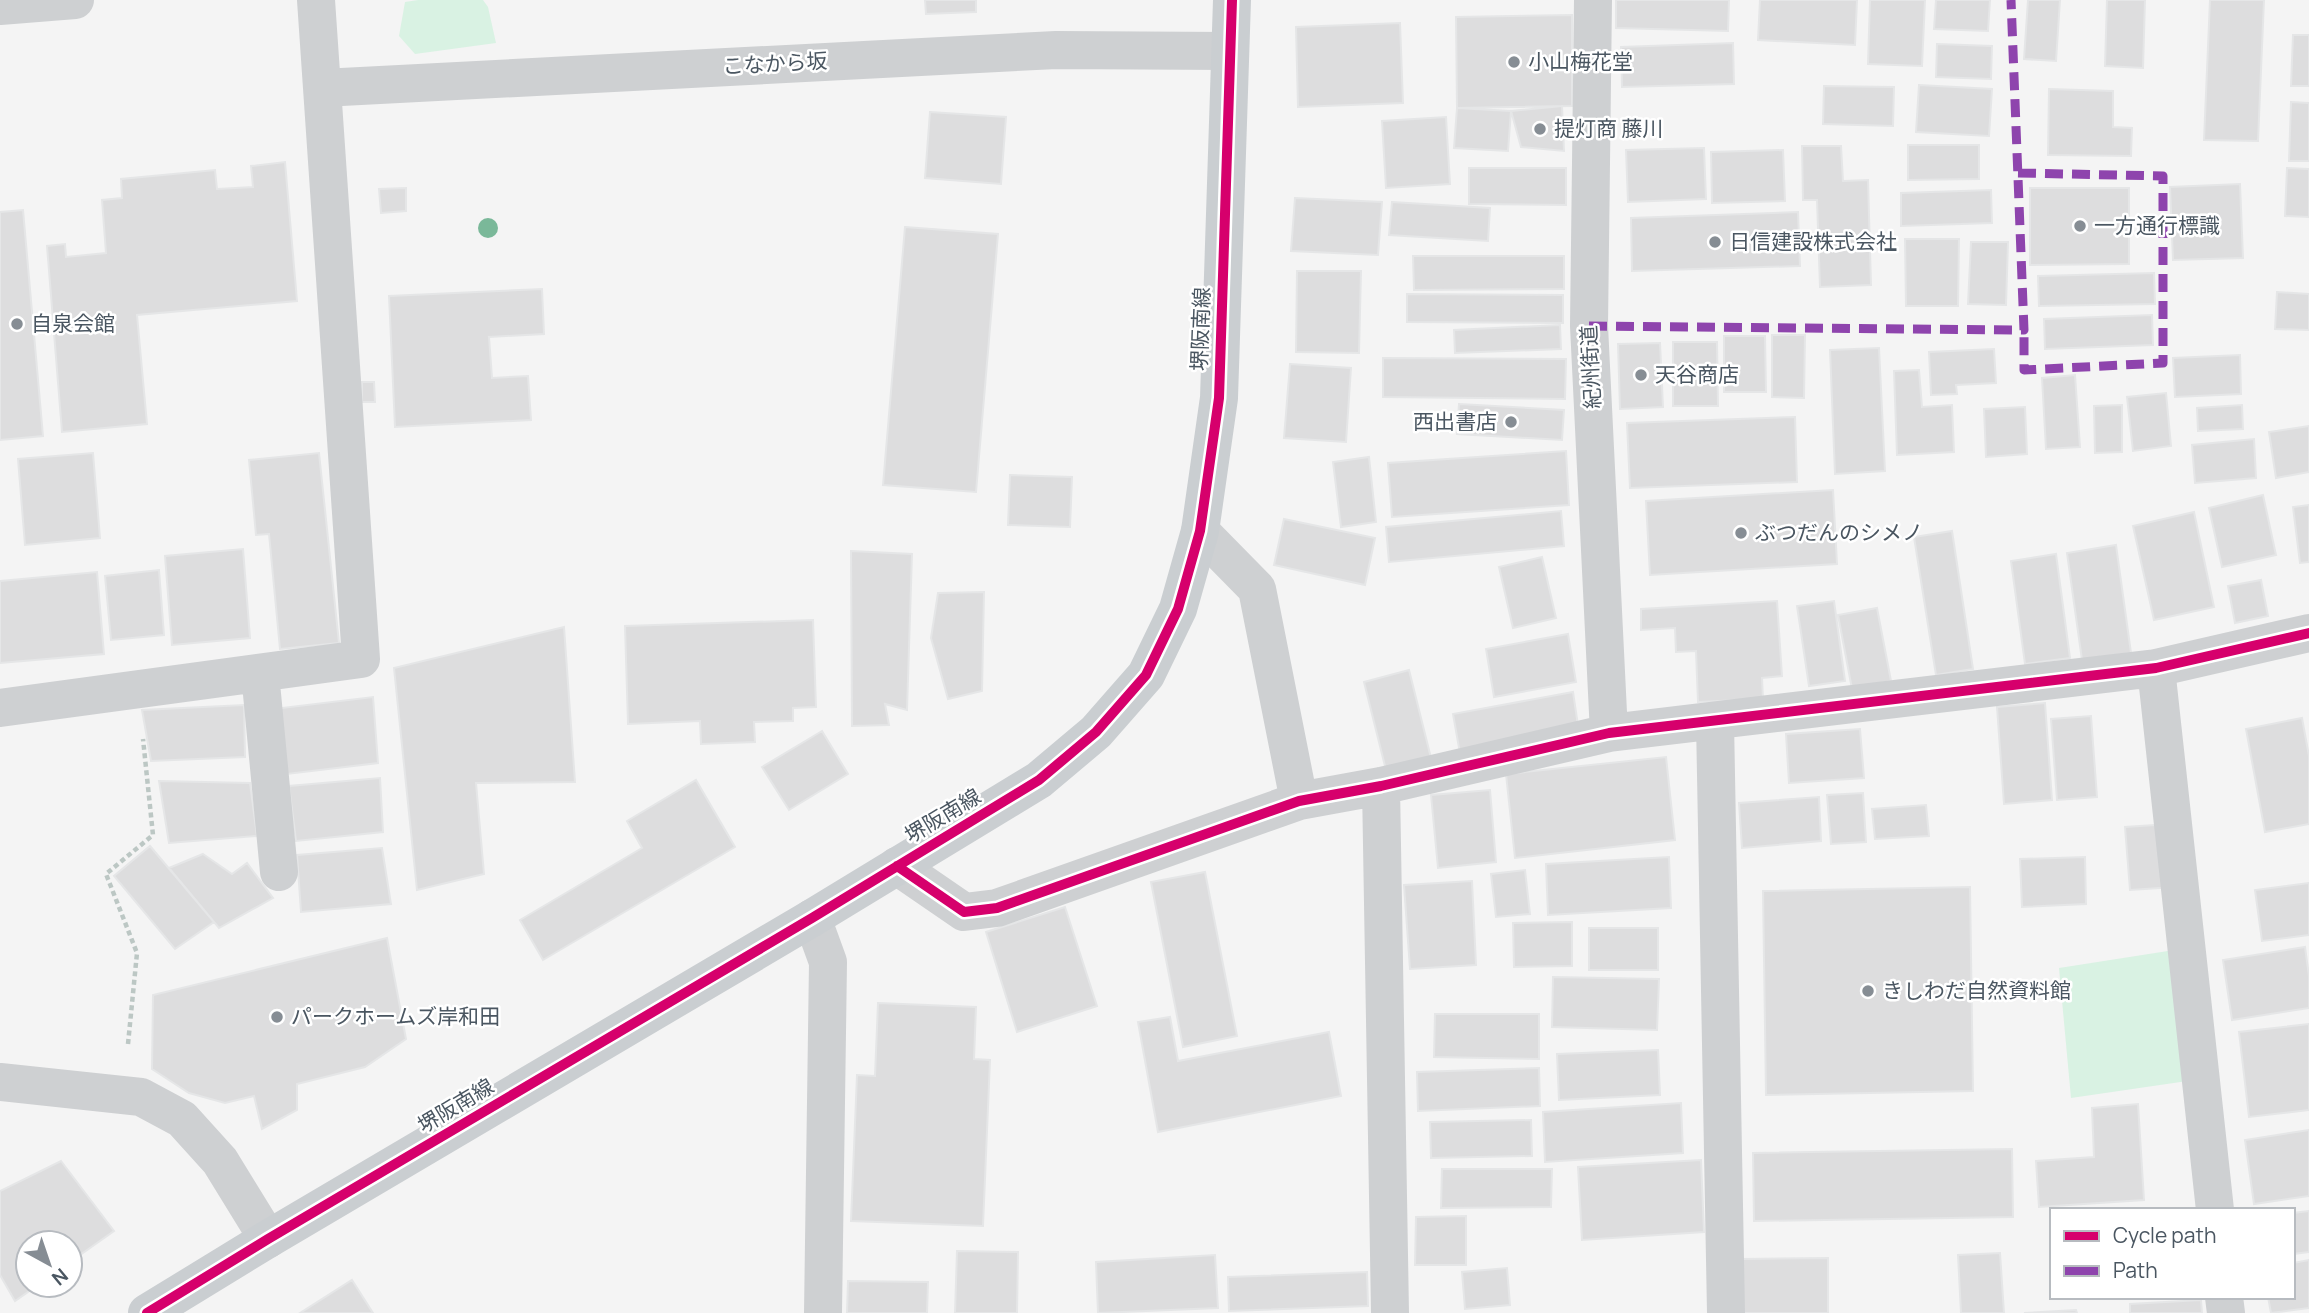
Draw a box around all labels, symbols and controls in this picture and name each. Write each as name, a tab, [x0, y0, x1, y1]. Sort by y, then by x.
street label: こなから坂	[722, 46, 828, 80]
place label: 小山梅花堂	[1528, 47, 1633, 75]
marker: 小山梅花堂	[1506, 54, 1522, 70]
place label: 提灯商 藤川	[1554, 114, 1663, 142]
marker: 提灯商 藤川	[1532, 121, 1548, 137]
place label: 一方通行標識	[2094, 211, 2220, 239]
marker: 一方通行標識	[2072, 218, 2088, 234]
place label: 日信建設株式会社	[1729, 227, 1897, 255]
marker: 日信建設株式会社	[1707, 234, 1723, 250]
street label: 堺阪南線	[1185, 287, 1215, 371]
place label: 自泉会館	[31, 309, 115, 337]
marker: 自泉会館	[9, 316, 25, 332]
street label: 紀州街道	[1574, 324, 1606, 410]
place label: 天谷商店	[1655, 360, 1739, 388]
marker: 天谷商店	[1633, 367, 1649, 383]
place label: 西出書店	[1413, 407, 1497, 435]
marker: 西出書店	[1503, 414, 1519, 430]
place label: ぶつだんのシメノ	[1755, 518, 1923, 546]
marker: ぶつだんのシメノ	[1733, 525, 1749, 541]
street label: 堺阪南線	[899, 782, 986, 849]
place label: きしわだ自然資料館	[1882, 976, 2071, 1004]
marker: きしわだ自然資料館	[1860, 983, 1876, 999]
place label: パークホームズ岸和田	[291, 1002, 500, 1030]
marker: パークホームズ岸和田	[269, 1009, 285, 1025]
street label: 堺阪南線	[412, 1072, 499, 1139]
legend	[2050, 1208, 2295, 1299]
text: Cycle path	[2113, 1221, 2216, 1249]
north arrow	[14, 1229, 84, 1299]
text: Path	[2113, 1256, 2158, 1284]
text: N	[46, 1263, 74, 1291]

